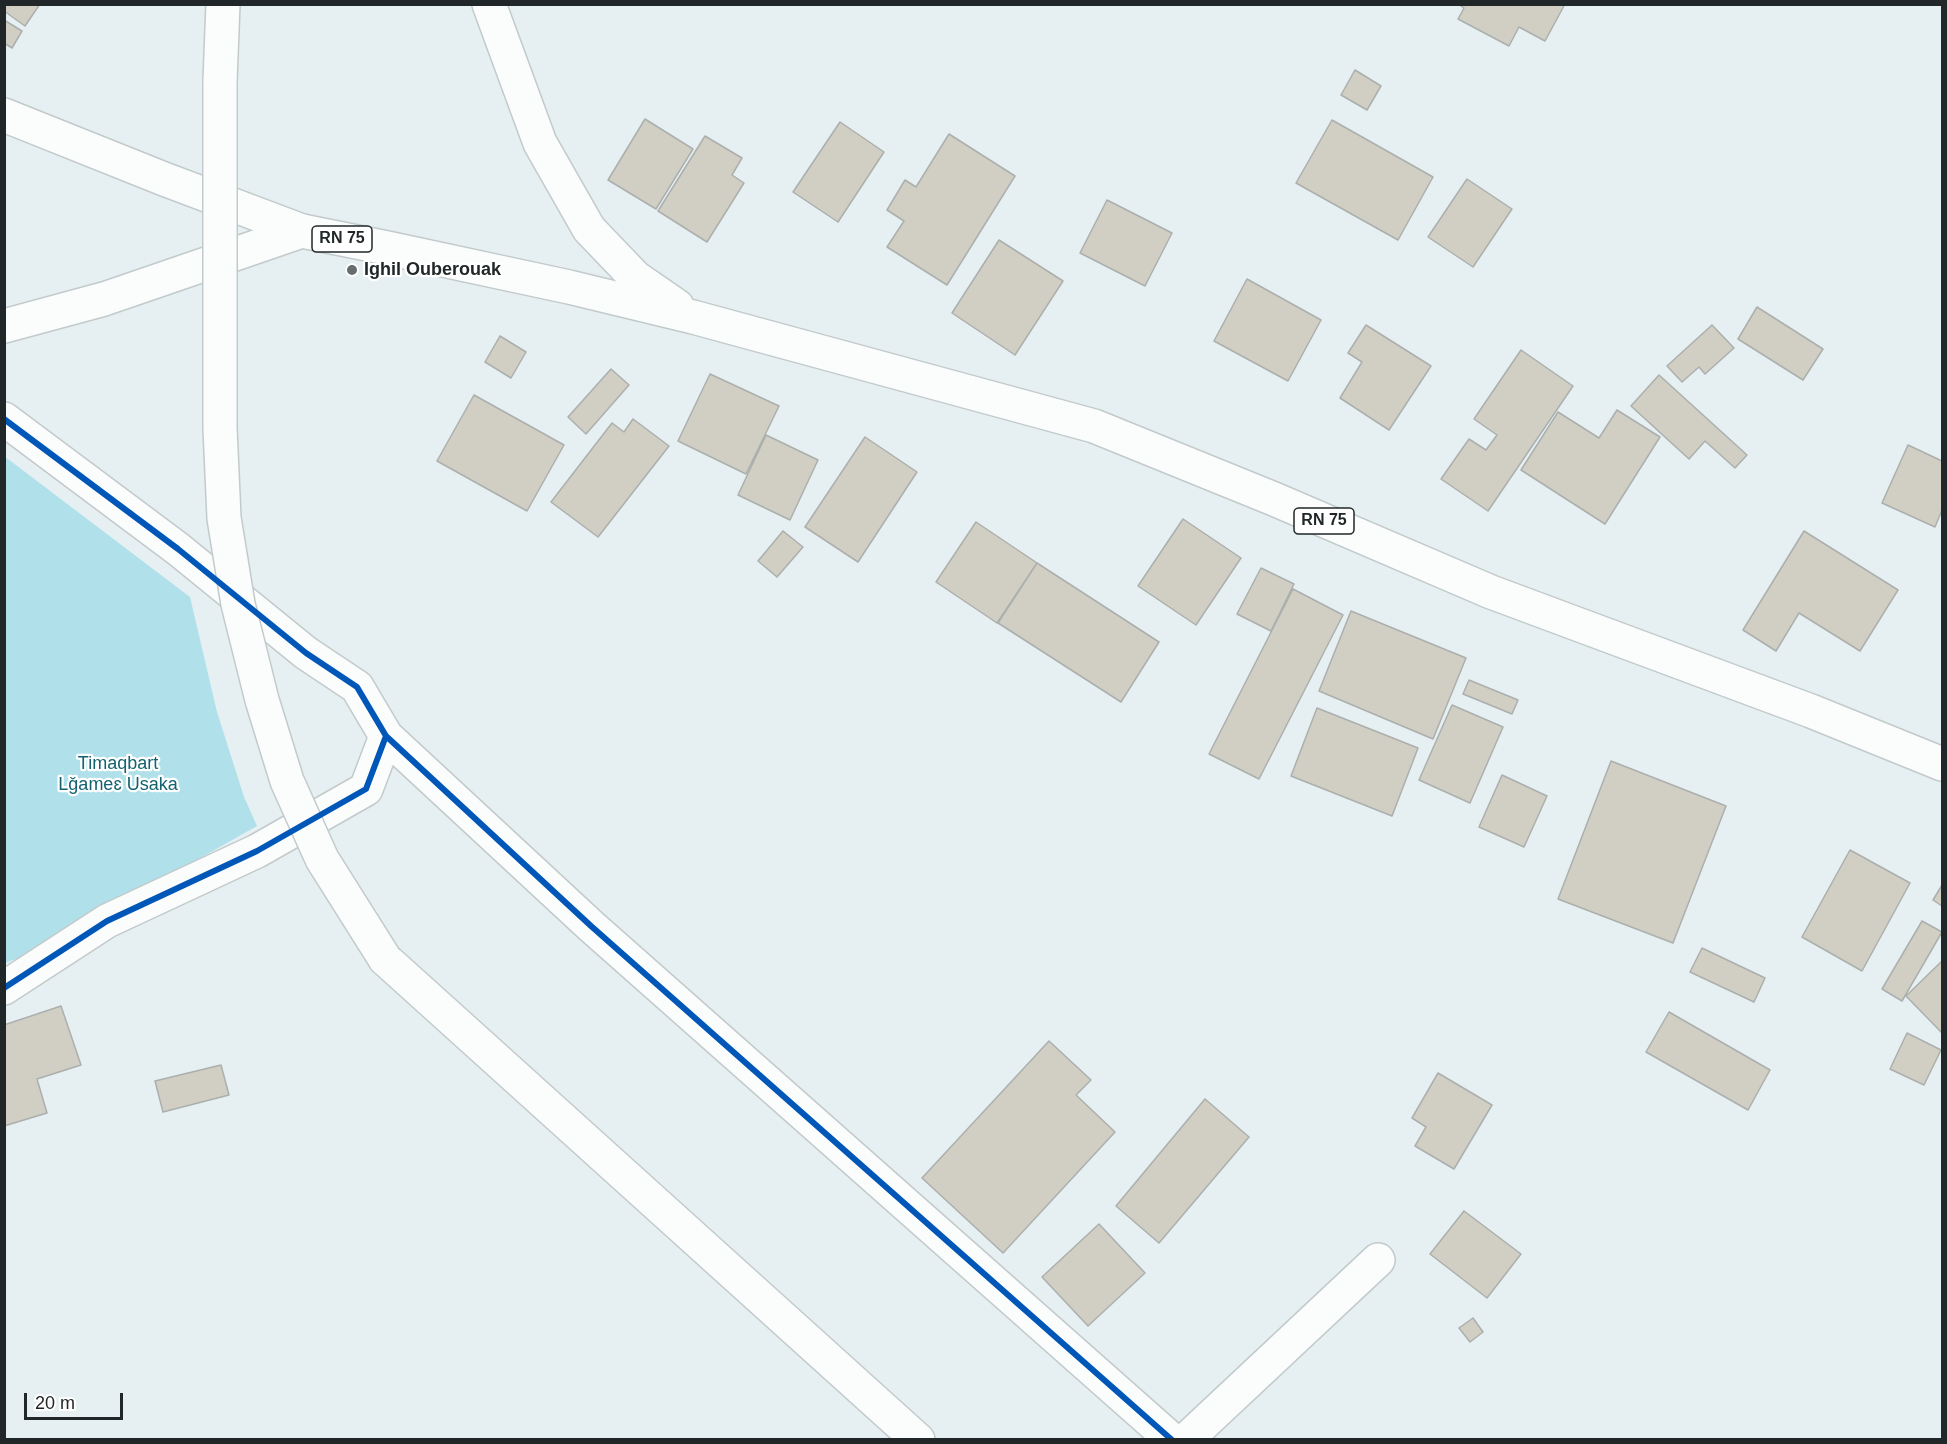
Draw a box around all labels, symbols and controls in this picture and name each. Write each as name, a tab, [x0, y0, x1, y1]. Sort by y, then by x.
road number: RN 75	[312, 226, 372, 252]
place label: Ighil Ouberouak	[364, 259, 501, 281]
marker: Ighil Ouberouak	[345, 263, 359, 277]
road number: RN 75	[1294, 508, 1354, 534]
park label: Timaqbart Lǧameɛ Usaka	[58, 753, 178, 795]
scale bar	[27, 1381, 126, 1419]
text: 20 m	[35, 1393, 75, 1413]

